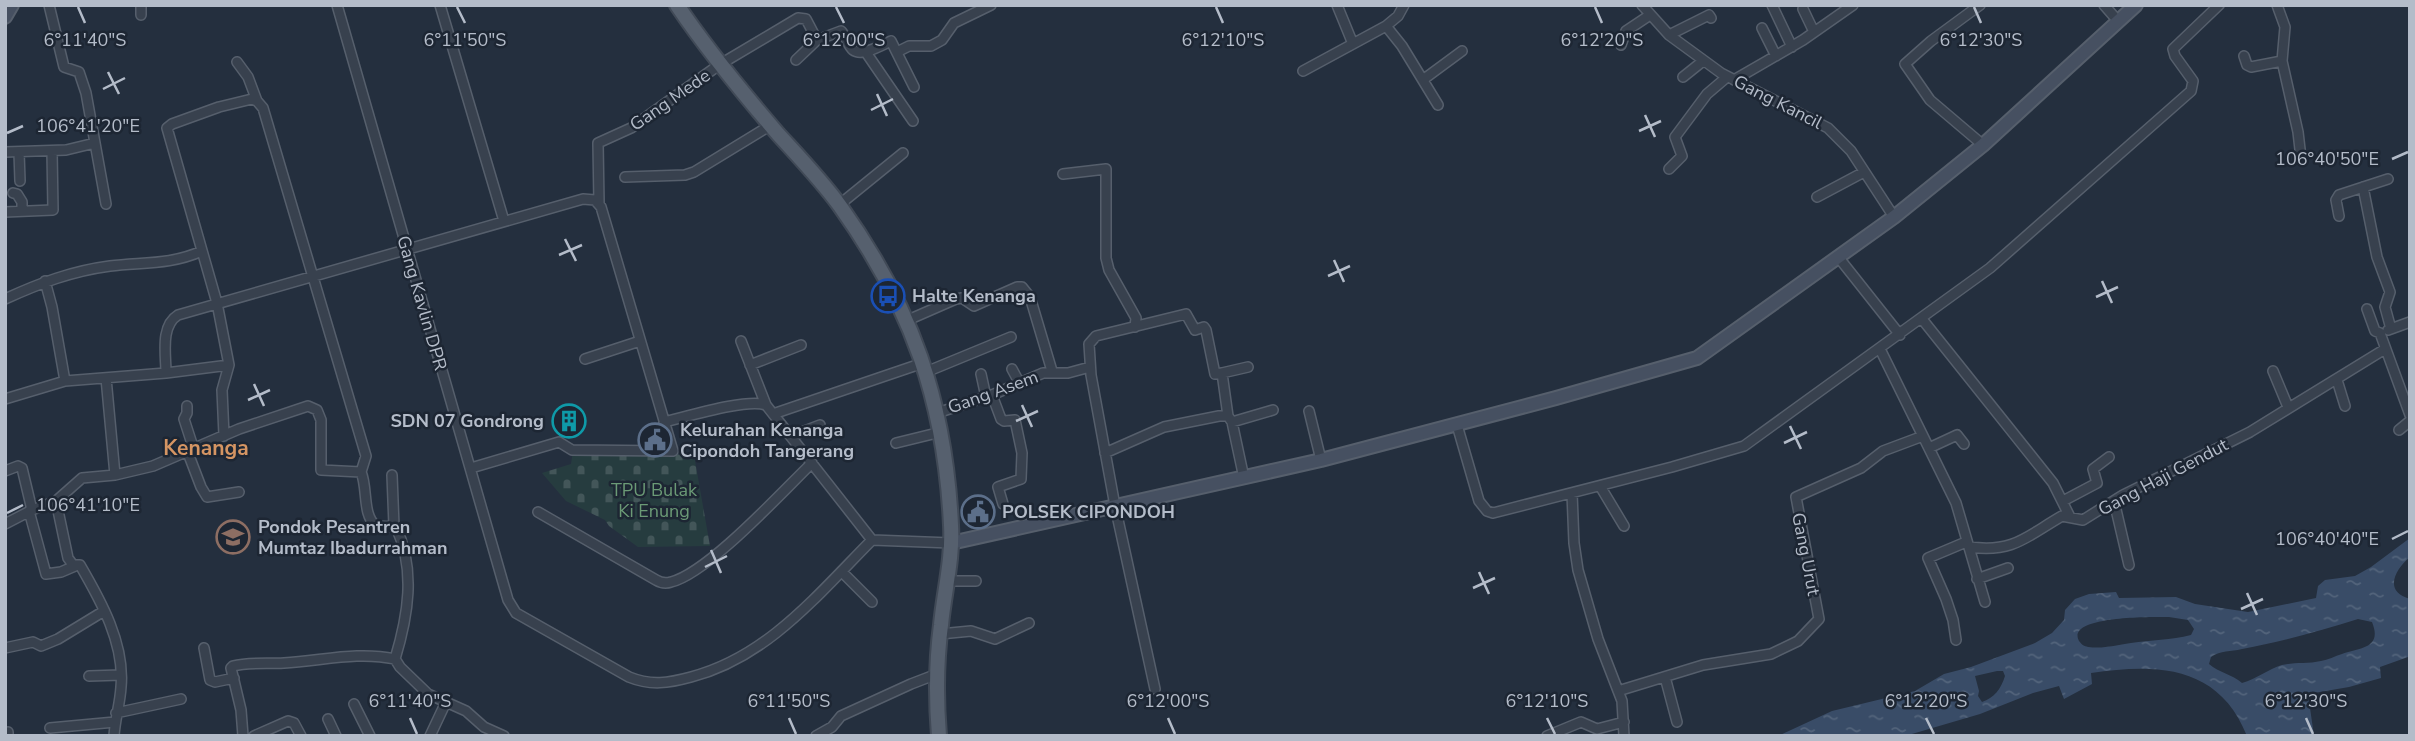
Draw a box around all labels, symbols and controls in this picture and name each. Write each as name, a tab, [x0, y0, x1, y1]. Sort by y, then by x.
text: 6°11'40"S	[44, 28, 126, 52]
text: 6°11'50"S	[424, 28, 506, 52]
text: 6°12'00"S	[803, 28, 885, 52]
text: 6°12'10"S	[1182, 28, 1264, 52]
text: 6°12'20"S	[1561, 28, 1643, 52]
text: 6°12'30"S	[1940, 28, 2022, 52]
street label: Gang Mede	[625, 63, 715, 137]
street label: Gang Kancil	[1729, 69, 1827, 135]
text: 106°41'20"E	[36, 114, 140, 138]
text: 106°40'50"E	[2275, 147, 2379, 171]
street label: Gang Kavlin DPR	[391, 233, 453, 373]
bus stop icon: Halte Kenanga	[869, 277, 907, 315]
place label: Halte Kenanga	[912, 284, 1036, 308]
street label: Gang Asem	[944, 365, 1042, 419]
building icon: SDN 07 Gondrong	[550, 402, 588, 440]
place label: SDN 07 Gondrong	[391, 409, 544, 433]
place label: Kelurahan Kenanga Cipondoh Tangerang	[680, 418, 854, 463]
public building icon: Kelurahan Kenanga Cipondoh Tangerang	[636, 421, 674, 459]
street label: Gang Haji Gendut	[2094, 432, 2233, 521]
district label: Kenanga	[163, 434, 249, 462]
park label: TPU Bulak Ki Enung	[611, 478, 698, 523]
text: 106°41'10"E	[36, 493, 140, 517]
public building icon: POLSEK CIPONDOH	[959, 493, 997, 531]
place label: POLSEK CIPONDOH	[1002, 500, 1175, 524]
street label: Gang Urut	[1786, 511, 1826, 598]
place label: Pondok Pesantren Mumtaz Ibadurrahman	[258, 515, 447, 560]
school or university icon: Pondok Pesantren Mumtaz Ibadurrahman	[214, 518, 252, 556]
text: 106°40'40"E	[2275, 527, 2379, 551]
text: 6°11'40"S	[369, 689, 451, 713]
text: 6°11'50"S	[748, 689, 830, 713]
text: 6°12'00"S	[1127, 689, 1209, 713]
text: 6°12'10"S	[1506, 689, 1588, 713]
text: 6°12'20"S	[1885, 689, 1967, 713]
text: 6°12'30"S	[2265, 689, 2347, 713]

